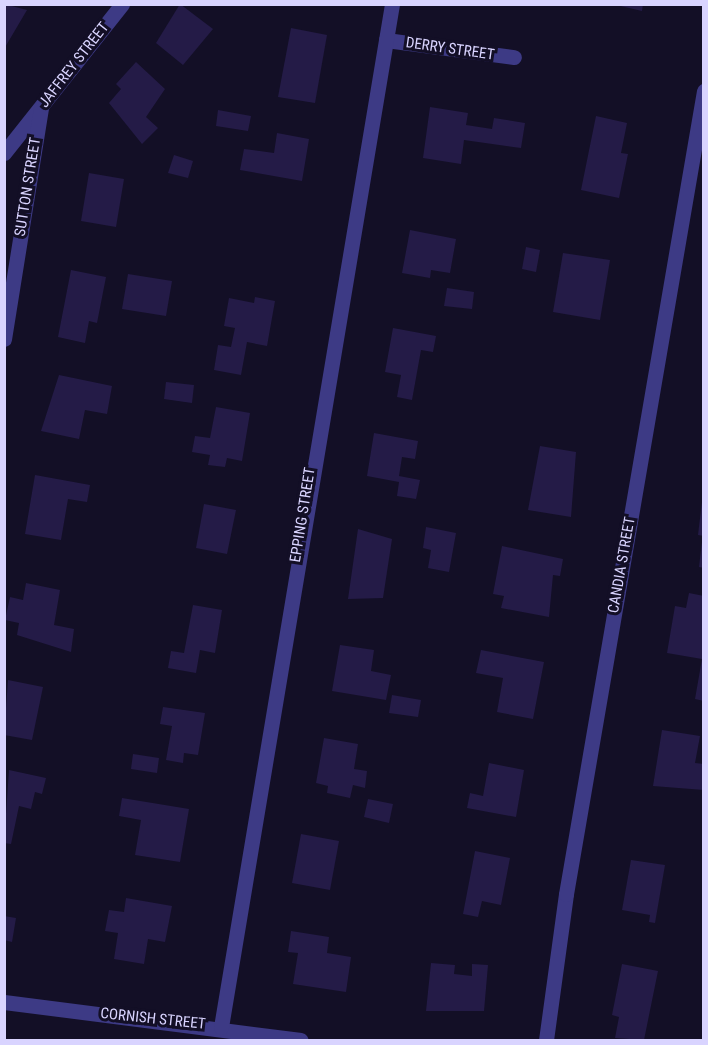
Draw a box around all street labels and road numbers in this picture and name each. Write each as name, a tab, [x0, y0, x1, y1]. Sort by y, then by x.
street label: JAFFREY STREET	[35, 19, 113, 111]
street label: DERRY STREET	[405, 34, 495, 64]
street label: SUTTON STREET	[11, 136, 45, 238]
street label: EPPING STREET	[287, 466, 319, 564]
street label: CANDIA STREET	[605, 515, 639, 615]
street label: CORNISH STREET	[100, 1005, 206, 1033]

